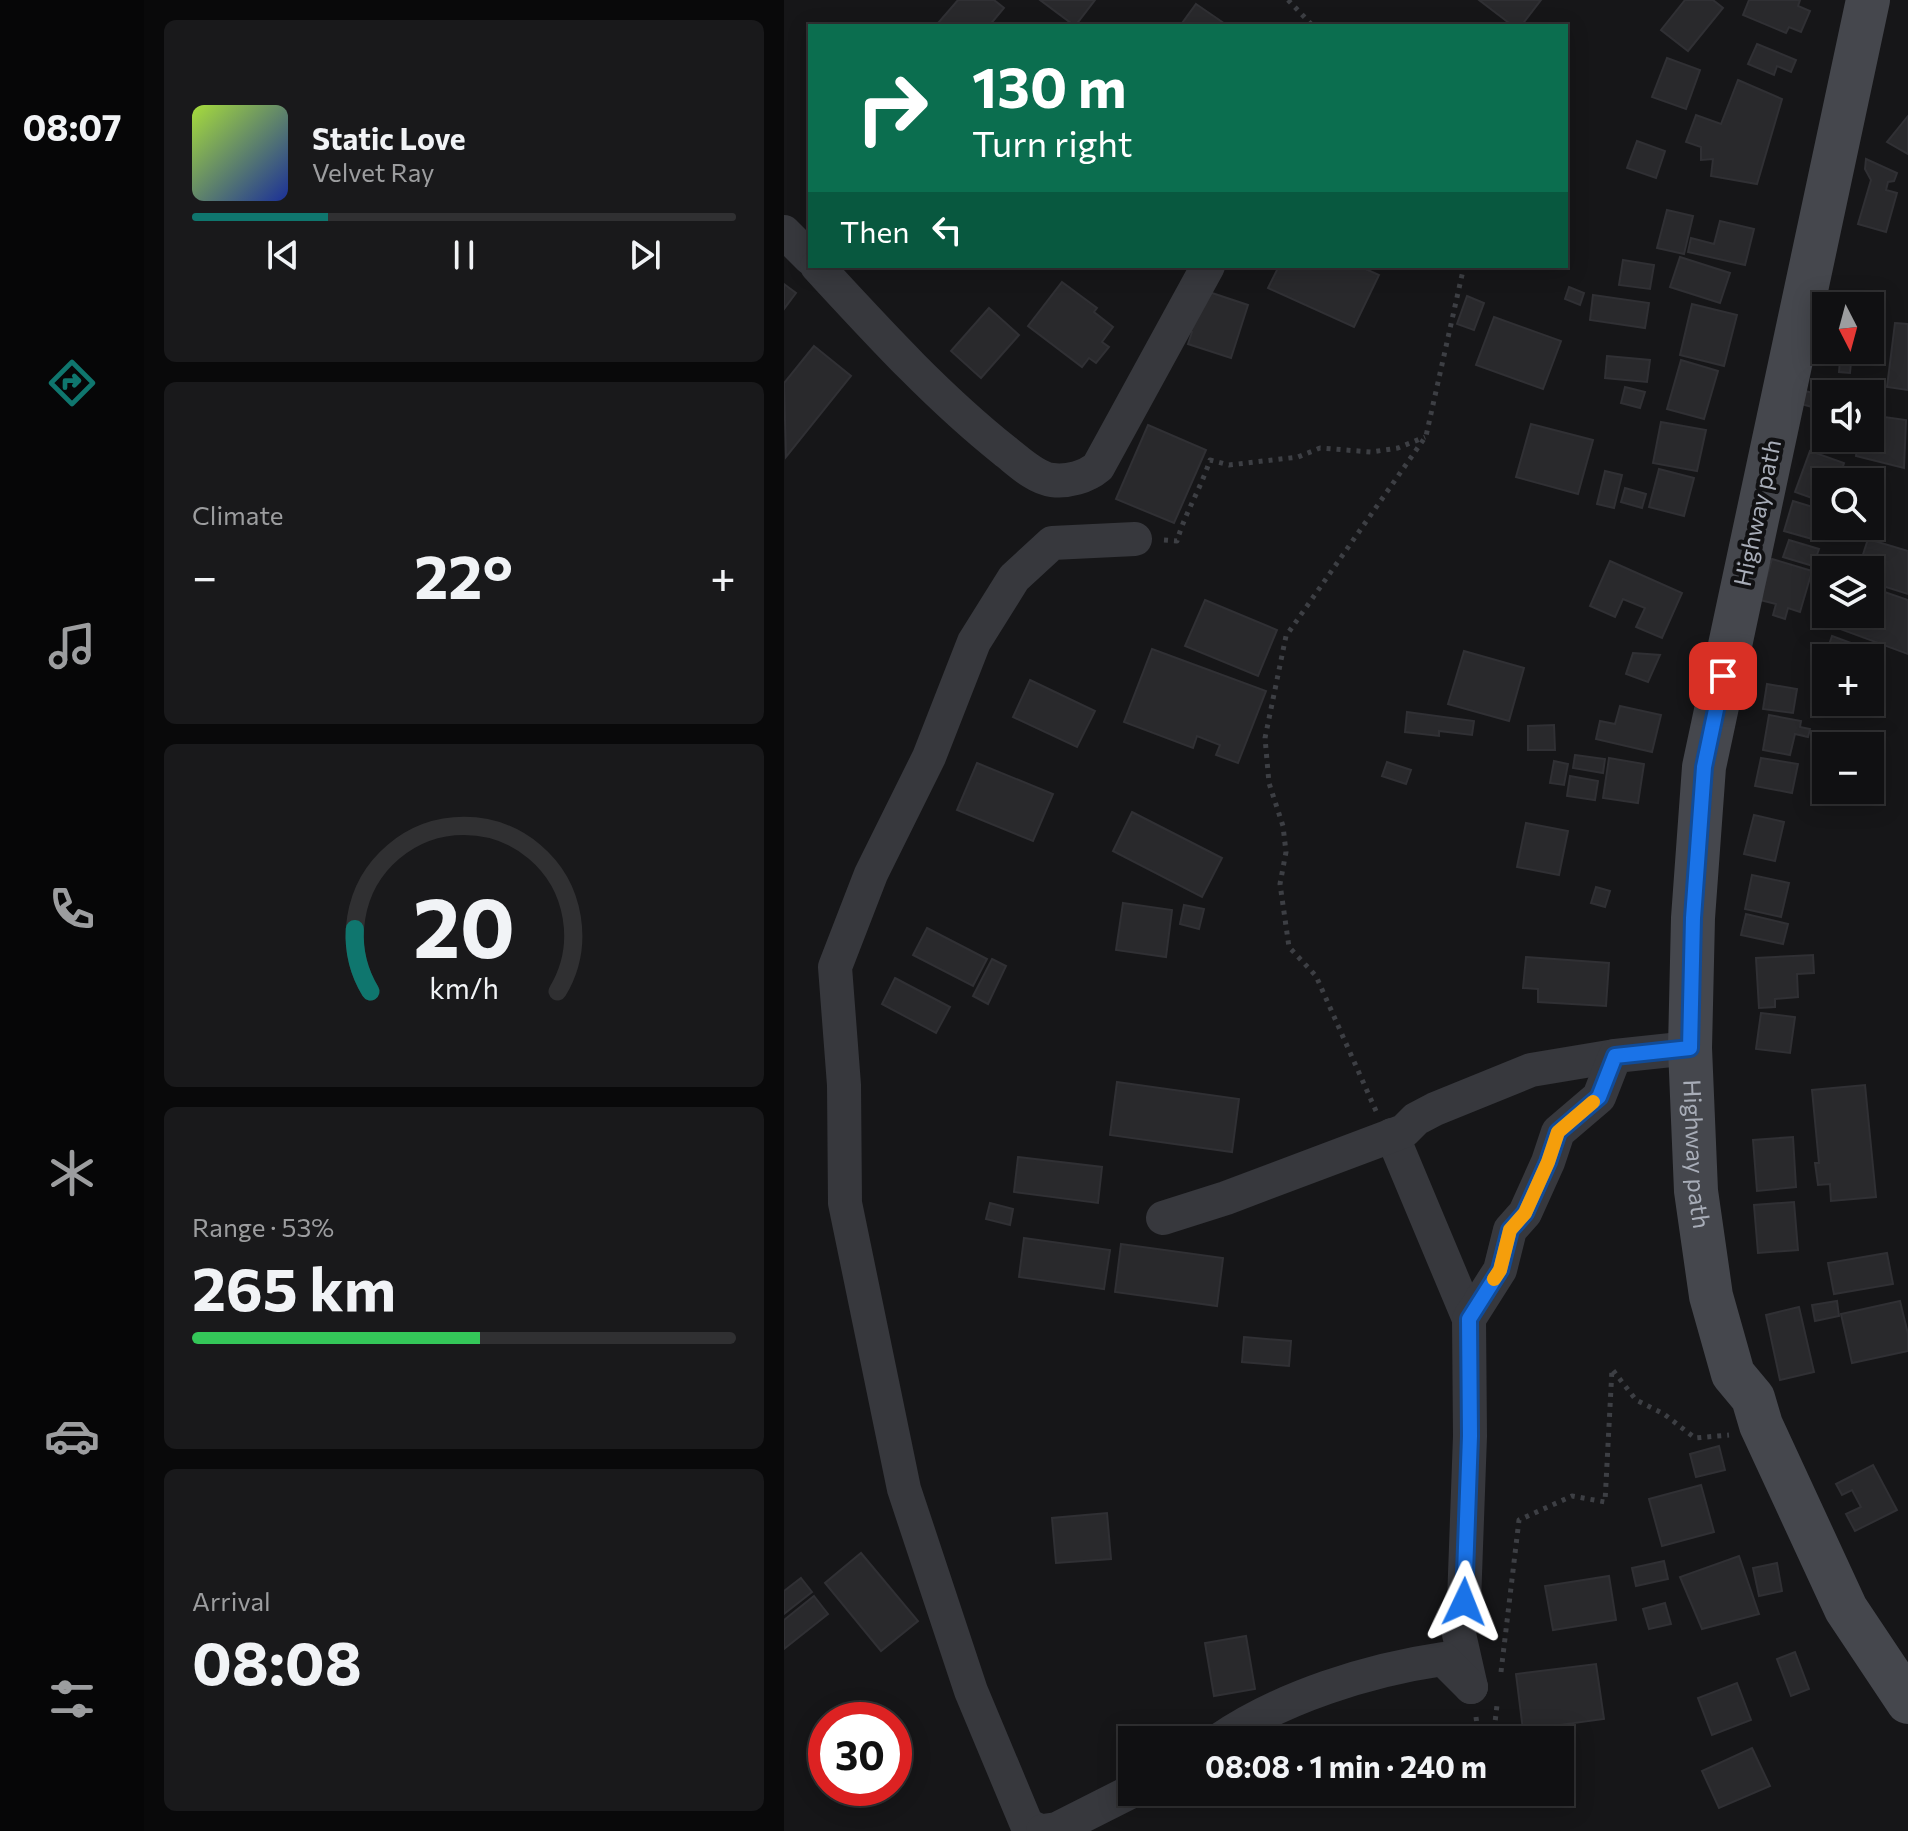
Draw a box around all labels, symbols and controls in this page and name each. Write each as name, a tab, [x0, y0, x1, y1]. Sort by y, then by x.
text: 130 m	[972, 51, 1127, 120]
icon: right	[840, 56, 944, 160]
text: 08:07	[22, 104, 122, 148]
text: Static Love	[312, 119, 466, 156]
text: Turn right	[972, 120, 1133, 164]
text: Velvet Ray	[312, 156, 435, 187]
icon: left	[925, 208, 969, 252]
text: Then	[840, 212, 909, 249]
icon: previous	[261, 233, 305, 277]
icon: pause	[442, 233, 486, 277]
icon: next	[623, 233, 667, 277]
north arrow	[1812, 292, 1884, 364]
map controls	[1812, 292, 1884, 804]
icon: directions	[44, 355, 100, 411]
button: sound	[1812, 380, 1884, 452]
street label: Highway path	[1727, 437, 1786, 589]
button: search	[1812, 468, 1884, 540]
text: Climate	[192, 499, 284, 530]
text: 22°	[414, 538, 513, 611]
text: −	[192, 548, 217, 602]
text: +	[710, 548, 736, 602]
button: layers	[1812, 556, 1884, 628]
icon: music	[44, 618, 100, 674]
pin	[1689, 642, 1757, 710]
button: +	[1812, 644, 1884, 716]
icon: arrive	[1701, 654, 1745, 698]
button: −	[1812, 732, 1884, 804]
text: 20	[413, 872, 515, 974]
icon: phone	[44, 881, 100, 937]
text: km/h	[429, 970, 499, 1005]
street label: Highway path	[1678, 1079, 1717, 1230]
icon: climate	[44, 1145, 100, 1201]
text: Range · 53%	[192, 1211, 334, 1242]
text: 265 km	[192, 1250, 396, 1323]
icon: car	[44, 1408, 100, 1464]
position arrow	[1422, 1560, 1506, 1644]
text: Arrival	[192, 1585, 271, 1616]
text: 08:08	[192, 1624, 362, 1697]
icon: filters	[44, 1671, 100, 1727]
speed limit sign: 30	[808, 1702, 912, 1806]
text: 08:08 · 1 min · 240 m	[1205, 1747, 1487, 1784]

